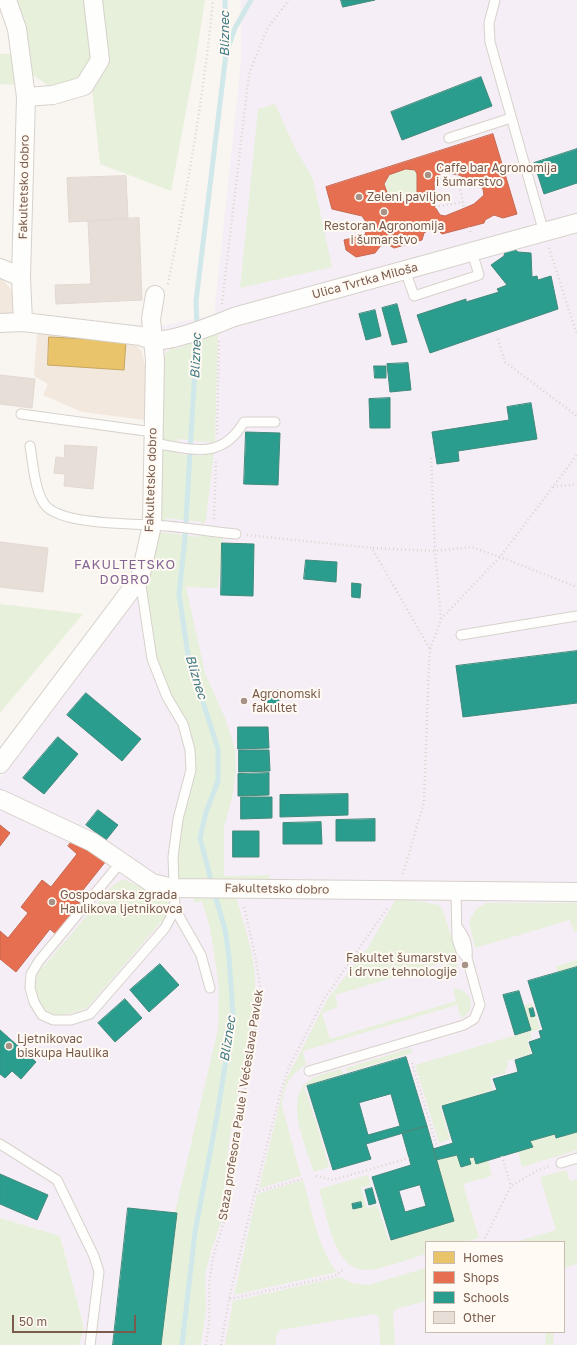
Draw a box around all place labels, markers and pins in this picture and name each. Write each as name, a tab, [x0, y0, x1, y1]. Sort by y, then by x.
place label: Caffe bar Agronomija i šumarstvo	[436, 161, 557, 189]
marker: Caffe bar Agronomija i šumarstvo	[423, 170, 433, 180]
place label: Zeleni paviljon	[367, 190, 451, 204]
marker: Zeleni paviljon	[354, 192, 364, 202]
marker: Restoran Agronomija i šumarstvo	[379, 207, 389, 217]
place label: Restoran Agronomija i šumarstvo	[324, 219, 444, 247]
place label: Agronomski fakultet	[252, 687, 321, 715]
marker: Agronomski fakultet	[239, 696, 249, 706]
place label: Gospodarska zgrada Haulikova ljetnikovca	[60, 888, 183, 916]
marker: Gospodarska zgrada Haulikova ljetnikovca	[47, 897, 57, 907]
place label: Fakultet šumarstva i drvne tehnologije	[346, 951, 457, 979]
marker: Fakultet šumarstva i drvne tehnologije	[460, 960, 470, 970]
place label: Ljetnikovac biskupa Haulika	[17, 1032, 109, 1060]
marker: Ljetnikovac biskupa Haulika	[4, 1041, 14, 1051]

